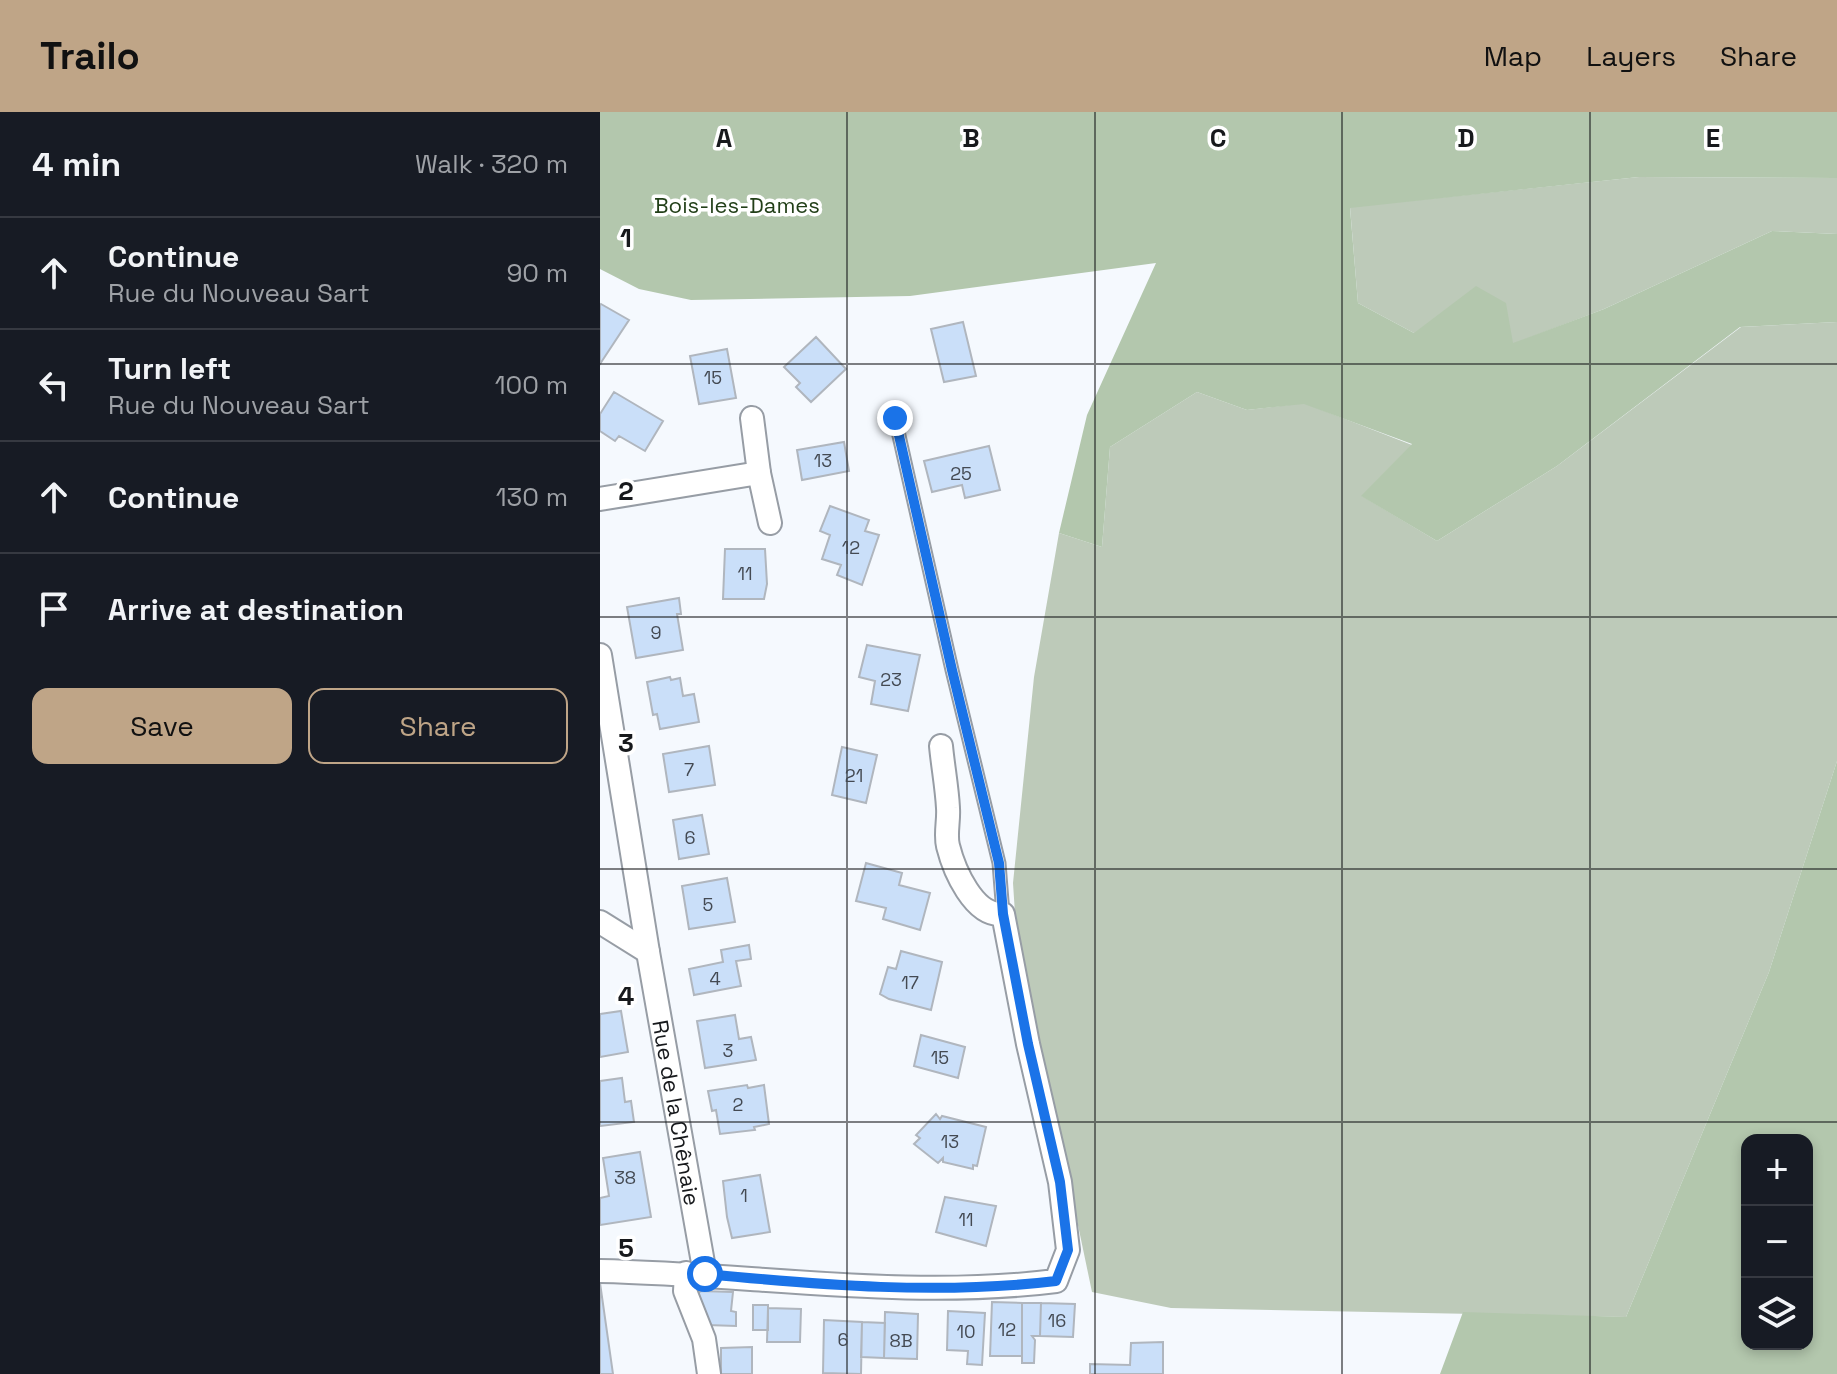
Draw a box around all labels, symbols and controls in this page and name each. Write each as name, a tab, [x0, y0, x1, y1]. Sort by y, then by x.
text: Trailo	[40, 32, 140, 80]
text: Map	[1484, 38, 1542, 74]
text: Layers	[1586, 38, 1676, 74]
text: Share	[1720, 38, 1797, 74]
text: A	[716, 121, 733, 155]
text: B	[962, 121, 980, 155]
text: C	[1210, 121, 1226, 155]
text: D	[1457, 121, 1475, 155]
text: E	[1706, 121, 1720, 155]
text: 4 min	[32, 143, 121, 186]
text: Walk · 320 m	[415, 147, 568, 181]
park label: Bois-les-Dames	[654, 191, 820, 219]
text: 1	[620, 221, 632, 255]
text: Continue	[108, 237, 239, 276]
icon: ahead	[32, 251, 76, 295]
text: 90 m	[506, 256, 568, 290]
text: Rue du Nouveau Sart	[108, 276, 370, 310]
text: Turn left	[108, 349, 231, 388]
icon: left	[32, 363, 76, 407]
house number: 15	[704, 366, 722, 389]
text: 100 m	[495, 368, 568, 402]
text: Rue du Nouveau Sart	[108, 388, 370, 422]
route end	[877, 400, 913, 436]
house number: 13	[814, 449, 832, 472]
house number: 25	[950, 462, 972, 485]
text: 2	[618, 474, 634, 508]
icon: ahead	[32, 475, 76, 519]
text: Continue	[108, 478, 239, 517]
text: 130 m	[496, 480, 568, 514]
house number: 12	[842, 536, 860, 559]
house number: 11	[737, 562, 753, 585]
icon: arrive	[32, 587, 76, 631]
text: Arrive at destination	[108, 590, 404, 629]
house number: 9	[650, 621, 662, 644]
house number: 23	[880, 668, 902, 691]
button: Save	[32, 688, 292, 764]
button: Share	[308, 688, 568, 764]
text: 3	[618, 726, 634, 760]
house number: 7	[684, 758, 694, 781]
house number: 21	[845, 764, 863, 787]
house number: 6	[684, 826, 696, 849]
house number: 5	[703, 893, 713, 916]
house number: 4	[709, 967, 721, 990]
house number: 17	[901, 971, 919, 994]
text: 4	[618, 979, 634, 1013]
street label: Rue de la Chênaie	[646, 1018, 707, 1208]
house number: 3	[723, 1039, 733, 1062]
house number: 15	[931, 1046, 949, 1069]
house number: 2	[733, 1093, 743, 1116]
house number: 13	[941, 1130, 959, 1153]
map controls	[1741, 1134, 1813, 1350]
button: +	[1741, 1134, 1813, 1206]
house number: 38	[614, 1166, 636, 1189]
house number: 1	[740, 1184, 748, 1207]
button: −	[1741, 1206, 1813, 1278]
house number: 11	[958, 1208, 974, 1231]
text: 5	[618, 1231, 634, 1265]
route start	[687, 1256, 723, 1292]
button: layers	[1741, 1278, 1813, 1350]
house number: 16	[1048, 1309, 1066, 1332]
house number: 12	[998, 1318, 1016, 1341]
house number: 10	[956, 1320, 976, 1343]
house number: 6	[837, 1328, 849, 1351]
house number: 8B	[889, 1329, 913, 1352]

